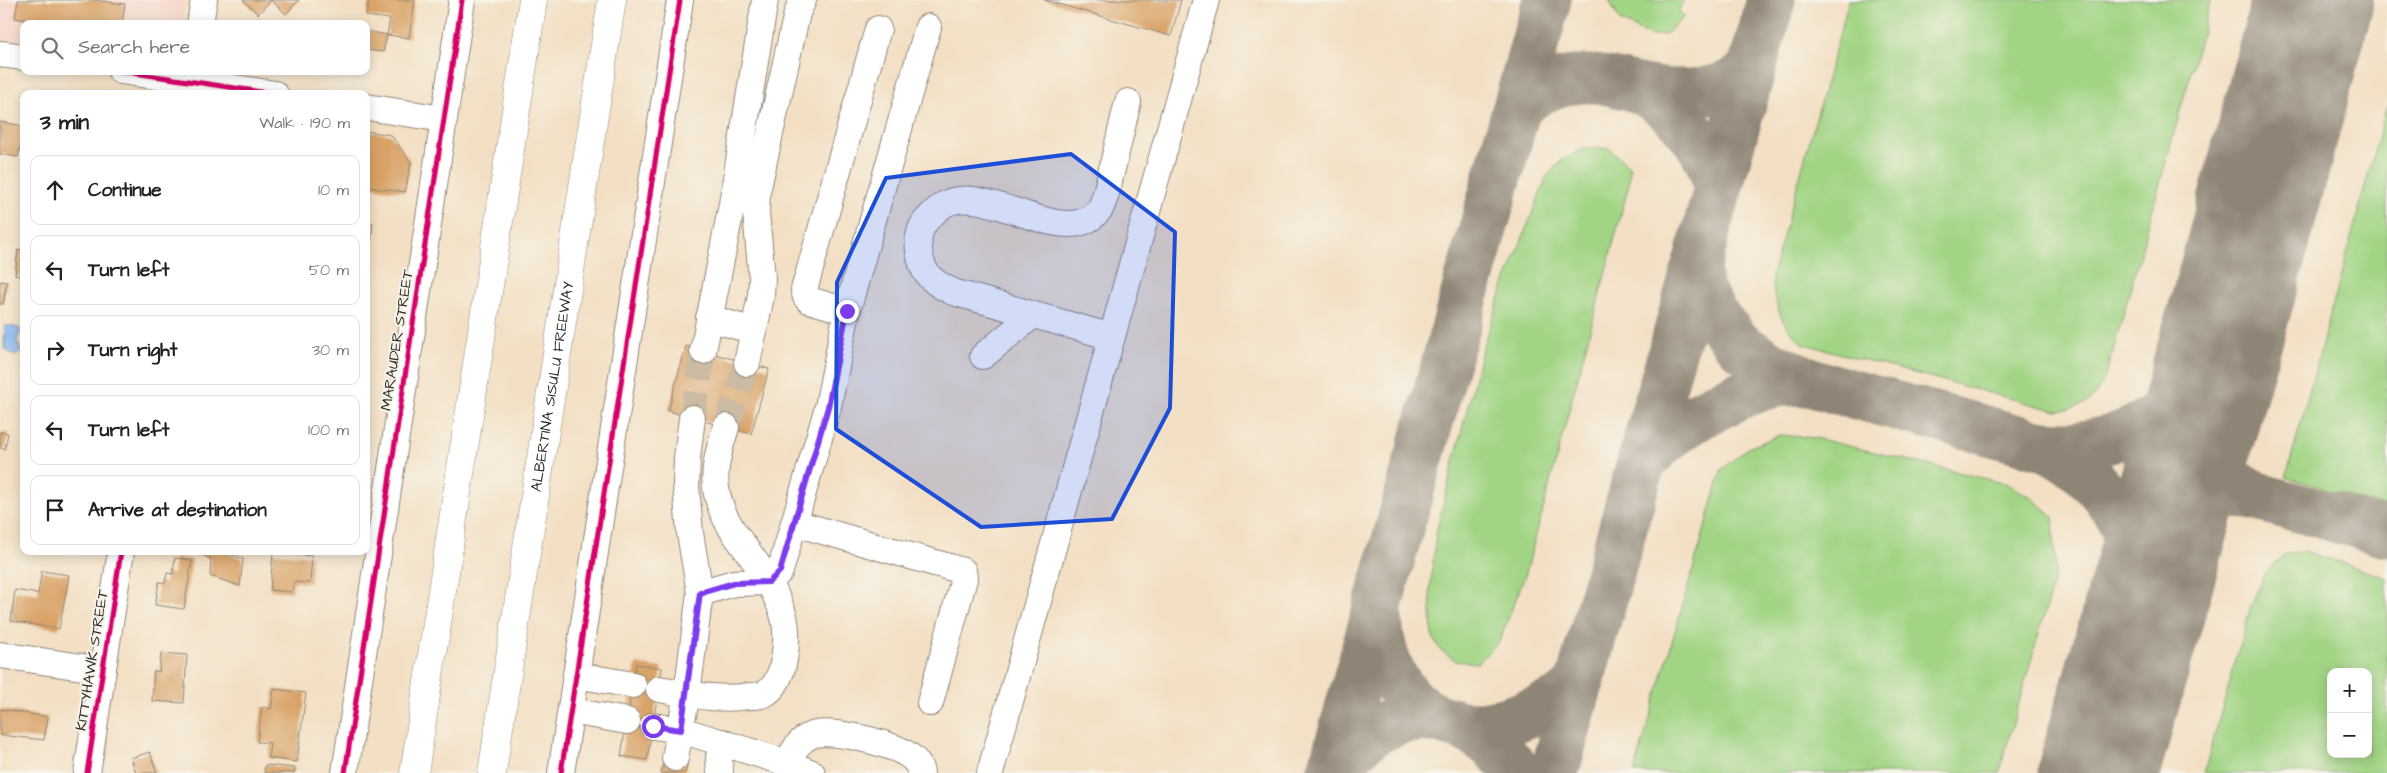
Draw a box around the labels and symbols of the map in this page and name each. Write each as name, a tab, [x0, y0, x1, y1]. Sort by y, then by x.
street label: MARAUDER STREET	[375, 267, 419, 412]
street label: ALBERTINA SISULU FREEWAY	[525, 280, 579, 493]
route end	[836, 300, 859, 323]
street label: KITTYHAWK STREET	[70, 587, 114, 732]
route start	[642, 715, 665, 738]

